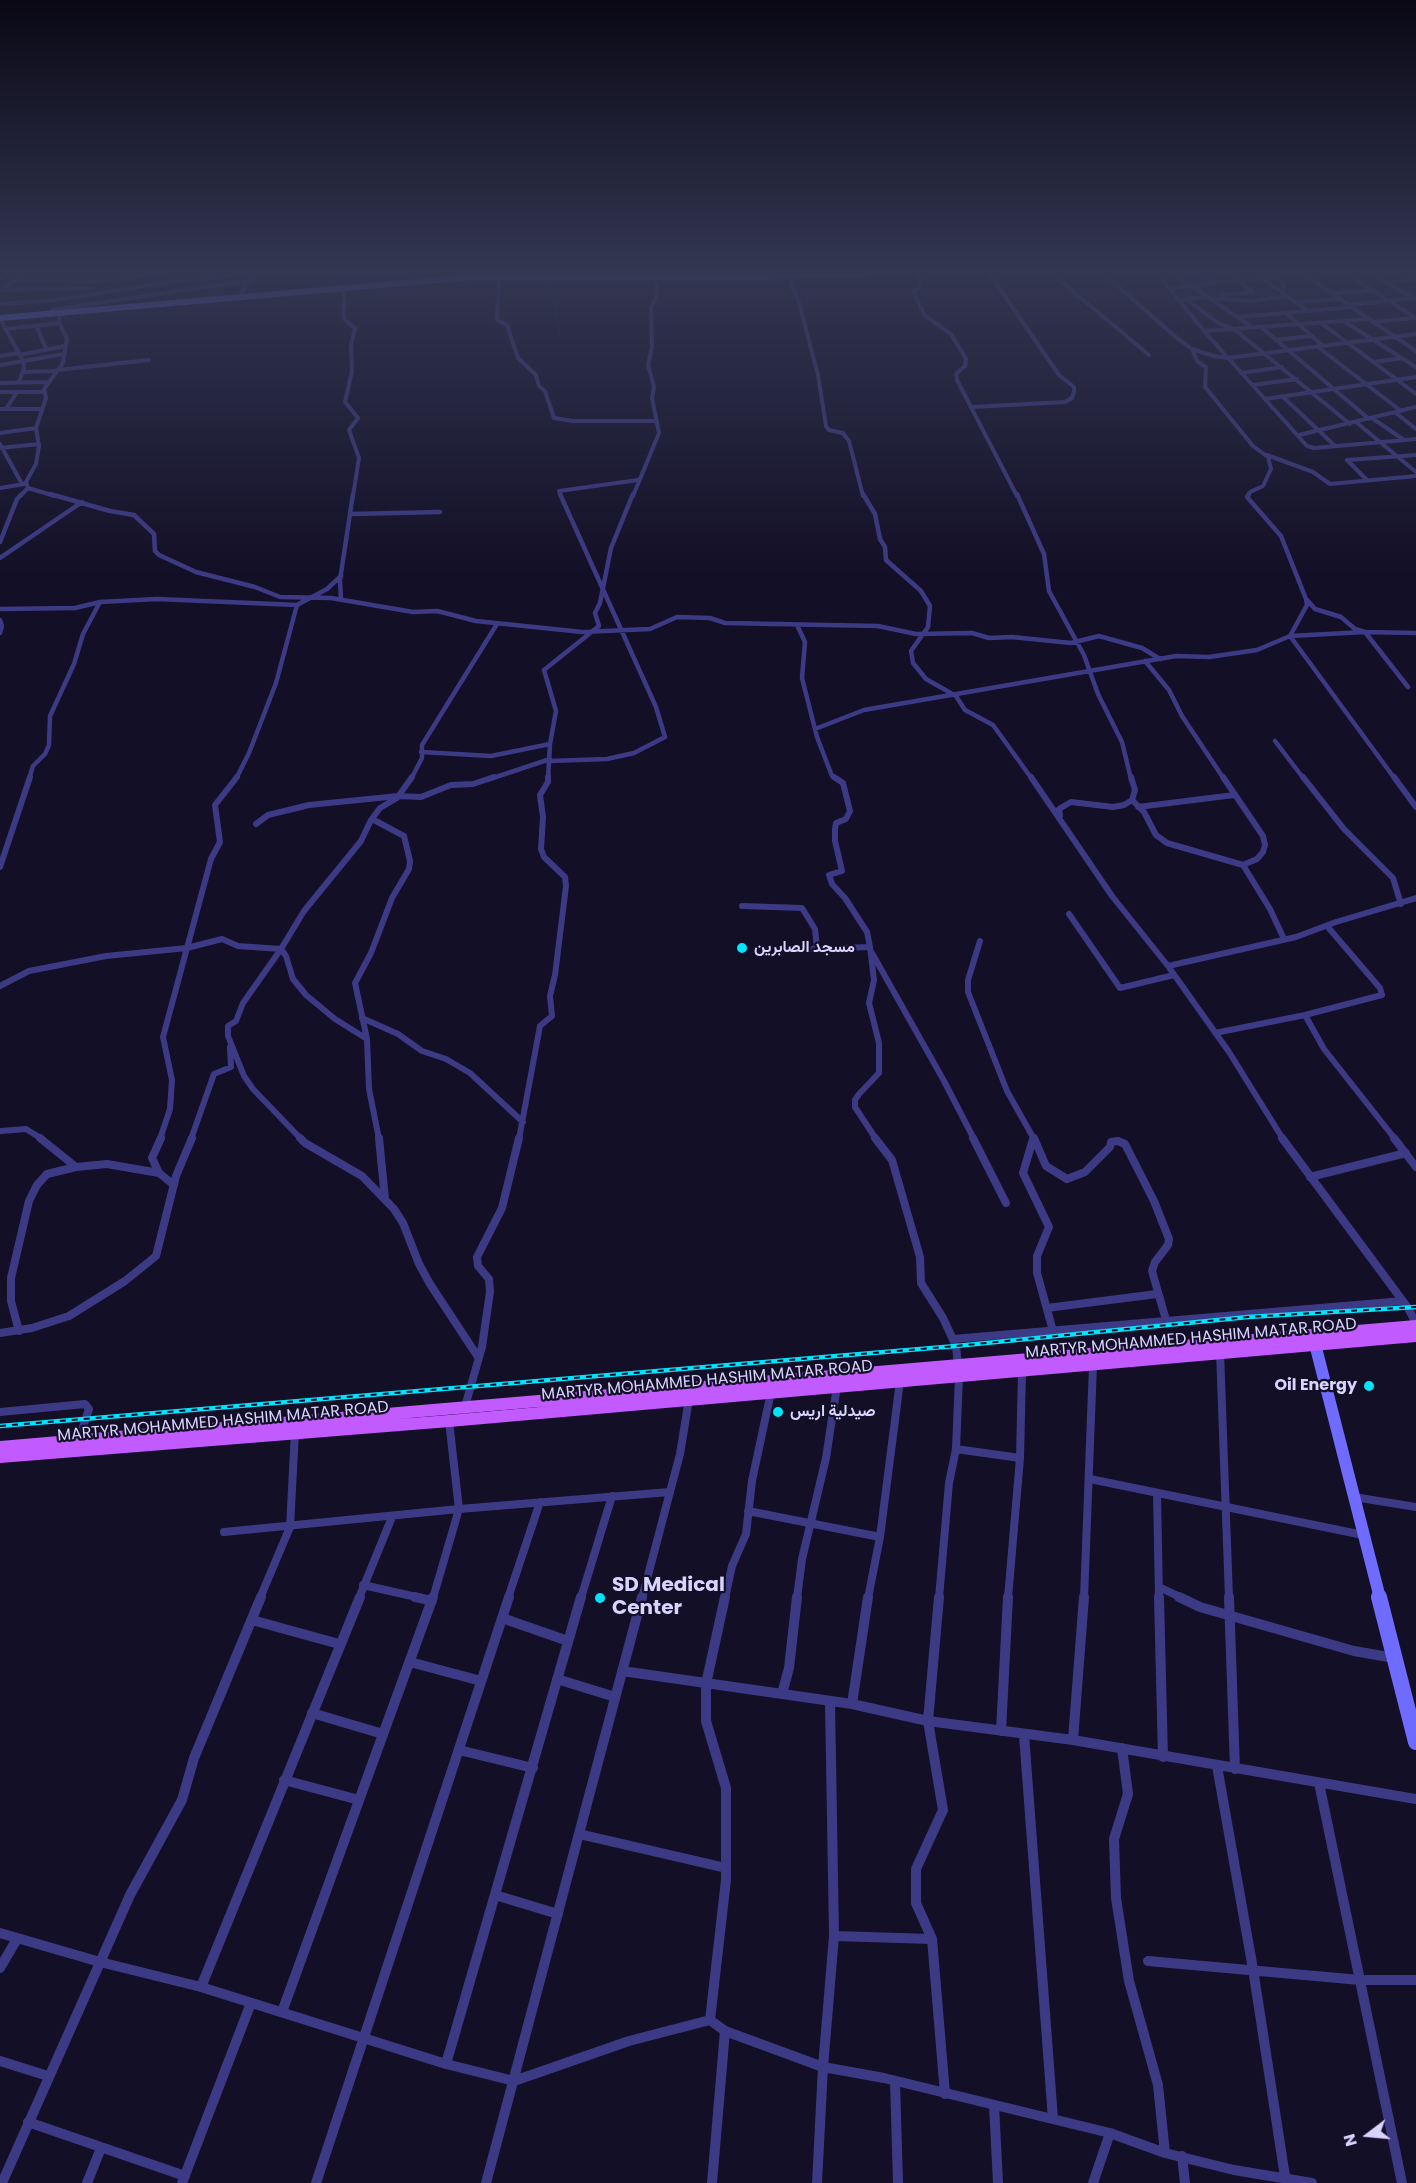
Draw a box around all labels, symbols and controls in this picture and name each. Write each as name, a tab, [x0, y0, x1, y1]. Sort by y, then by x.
place label: مسجد الصابرين	[754, 938, 855, 958]
marker: مسجد الصابرين	[735, 941, 749, 955]
street label: MARTYR MOHAMMED HASHIM MATAR ROAD	[1025, 1315, 1357, 1363]
street label: MARTYR MOHAMMED HASHIM MATAR ROAD	[541, 1357, 873, 1405]
place label: Oil Energy	[1274, 1376, 1357, 1396]
marker: Oil Energy	[1362, 1379, 1376, 1393]
street label: MARTYR MOHAMMED HASHIM MATAR ROAD	[57, 1398, 389, 1446]
place label: صيدلية اريس	[790, 1402, 876, 1422]
marker: صيدلية اريس	[771, 1405, 785, 1419]
place label: SD Medical Center	[612, 1574, 725, 1621]
marker: SD Medical Center	[593, 1591, 607, 1605]
north arrow	[1338, 2105, 1398, 2165]
text: N	[1338, 2131, 1363, 2149]

